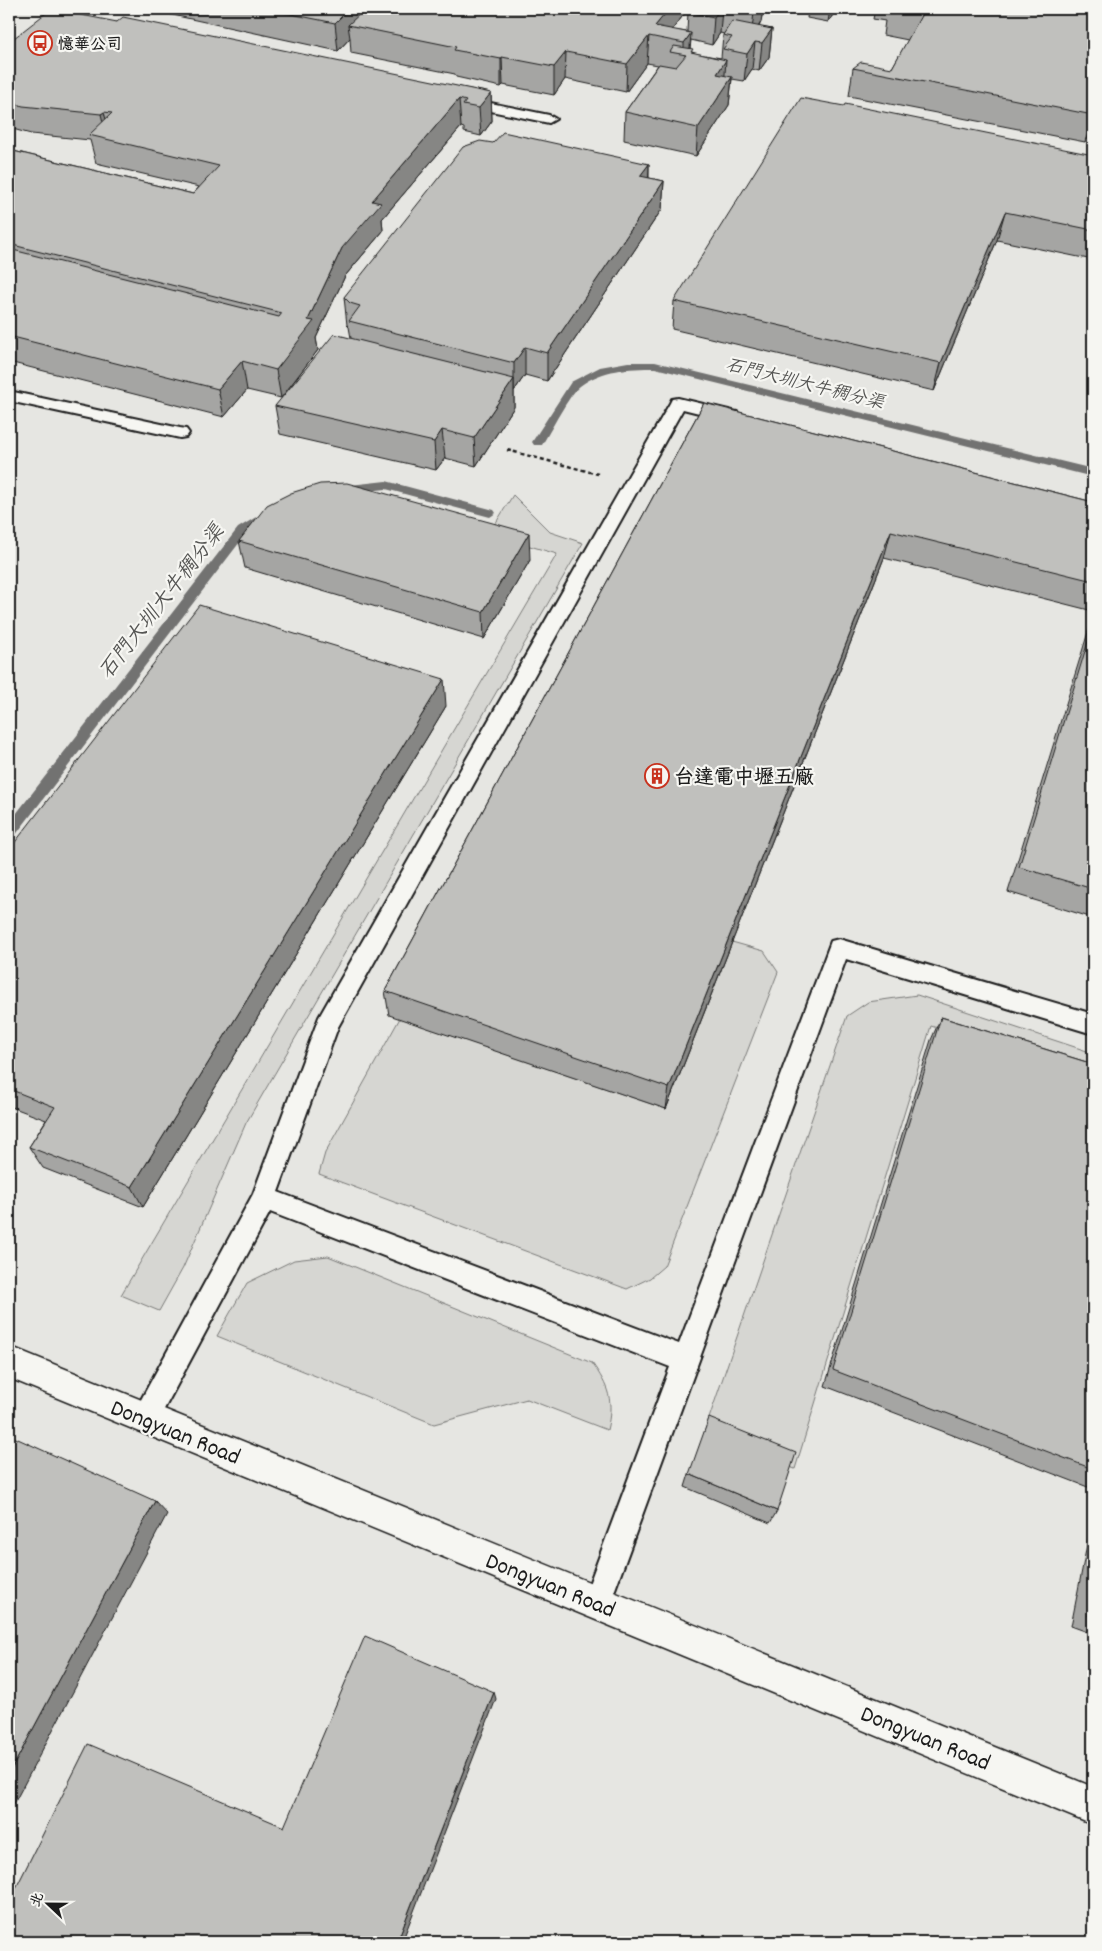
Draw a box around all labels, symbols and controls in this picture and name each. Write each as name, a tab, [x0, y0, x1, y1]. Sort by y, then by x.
bus stop icon: 憶華公司	[27, 30, 53, 56]
place label: 憶華公司	[58, 34, 122, 57]
water label: 石門大圳大牛稠分渠	[723, 354, 888, 418]
water label: 石門大圳大牛稠分渠	[93, 518, 235, 687]
building icon: 台達電中壢五廠	[644, 763, 670, 789]
place label: 台達電中壢五廠	[674, 765, 814, 793]
street label: Dongyuan Road	[105, 1392, 245, 1475]
street label: Dongyuan Road	[480, 1545, 620, 1628]
street label: Dongyuan Road	[855, 1698, 995, 1781]
north arrow	[22, 1878, 72, 1928]
text: 北	[26, 1890, 50, 1910]

